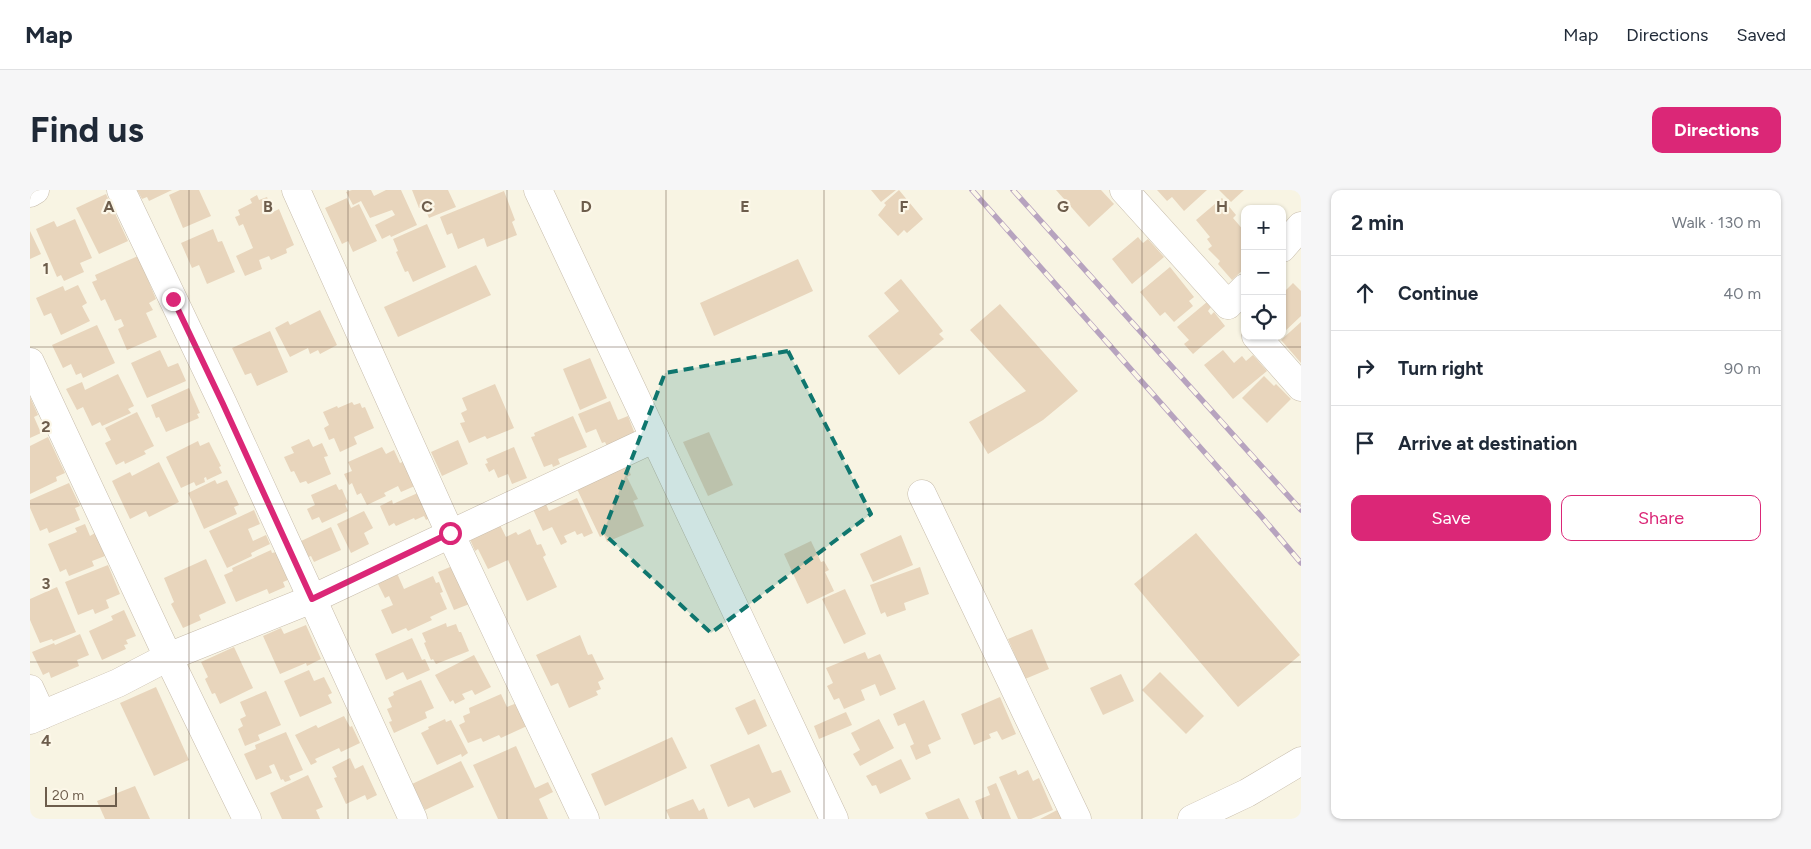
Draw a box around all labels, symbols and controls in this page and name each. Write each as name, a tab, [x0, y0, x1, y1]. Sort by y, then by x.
text: Map	[25, 20, 73, 49]
text: Map	[1563, 24, 1598, 46]
text: Directions	[1626, 24, 1708, 46]
text: Saved	[1736, 24, 1786, 46]
button: Directions	[1652, 107, 1781, 153]
text: Find us	[30, 109, 144, 151]
text: A	[103, 197, 115, 216]
text: B	[263, 197, 273, 216]
text: C	[421, 197, 433, 216]
text: D	[580, 197, 592, 216]
text: E	[740, 197, 750, 216]
text: F	[900, 197, 909, 216]
text: G	[1057, 197, 1069, 216]
text: H	[1216, 197, 1228, 216]
map controls	[1241, 205, 1286, 340]
button: +	[1241, 205, 1286, 250]
text: 2 min	[1351, 210, 1404, 235]
text: Walk · 130 m	[1672, 213, 1761, 232]
button: −	[1241, 250, 1286, 295]
text: 1	[43, 259, 49, 278]
icon: ahead	[1351, 279, 1379, 307]
text: Continue	[1398, 282, 1478, 305]
text: 40 m	[1723, 284, 1761, 303]
route end	[162, 288, 185, 311]
button: locate	[1241, 295, 1286, 340]
icon: right	[1351, 354, 1379, 382]
text: Turn right	[1398, 357, 1484, 380]
text: 90 m	[1724, 359, 1761, 378]
text: 2	[41, 417, 51, 436]
icon: arrive	[1351, 429, 1379, 457]
text: Arrive at destination	[1398, 432, 1577, 455]
button: Save	[1351, 495, 1551, 541]
button: Share	[1561, 495, 1761, 541]
route start	[439, 522, 462, 545]
text: 3	[42, 574, 51, 593]
text: 4	[41, 731, 51, 750]
scale bar	[45, 784, 118, 807]
text: 20 m	[52, 787, 84, 804]

